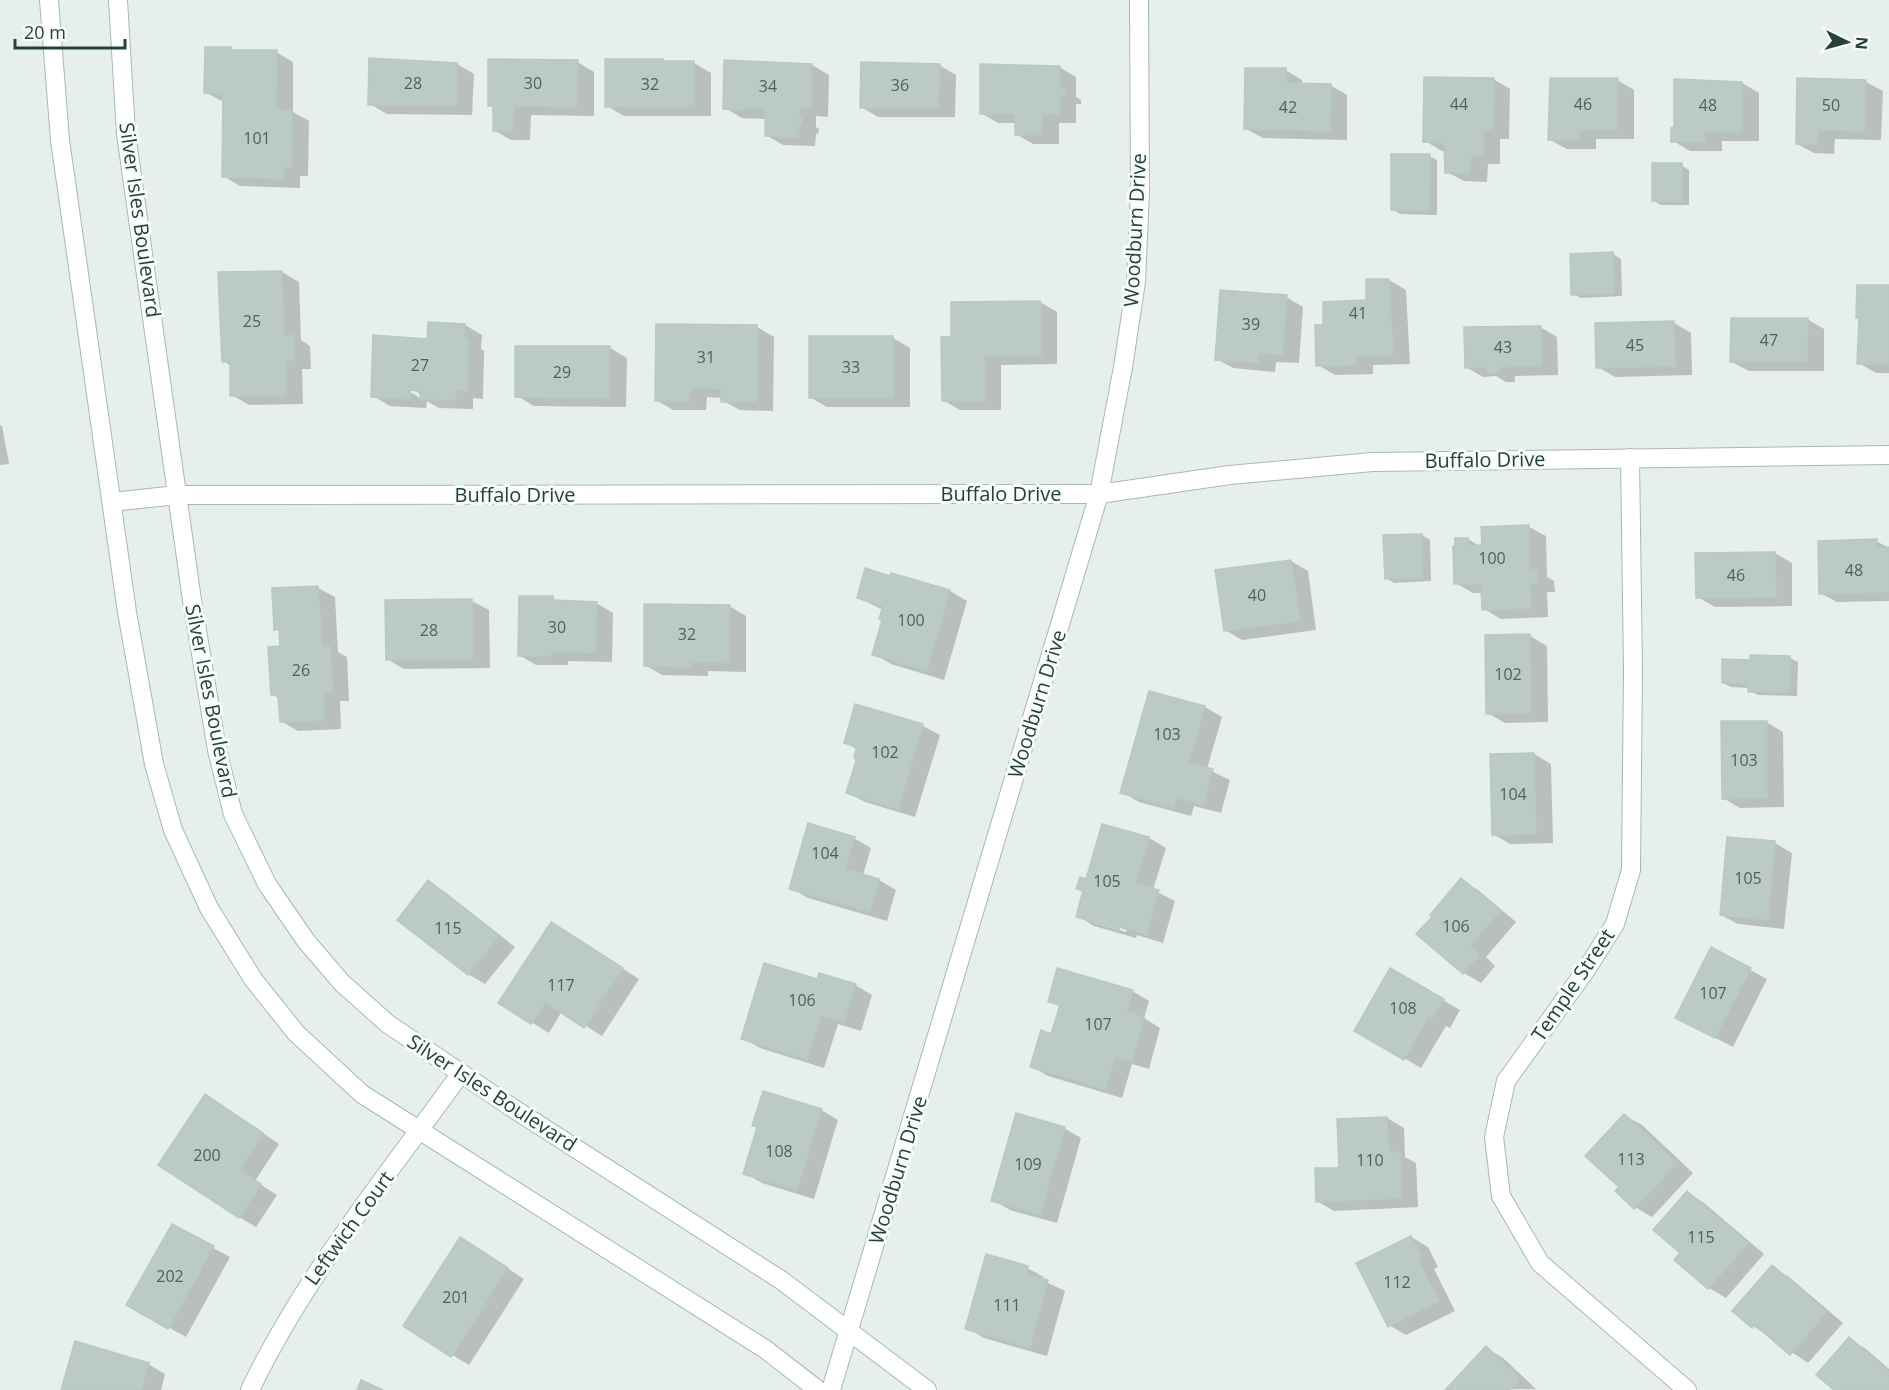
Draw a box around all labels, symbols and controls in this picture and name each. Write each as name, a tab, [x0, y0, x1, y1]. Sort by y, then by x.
scale bar	[15, 12, 124, 50]
north arrow	[1817, 12, 1877, 72]
text: 20 m	[24, 20, 66, 44]
text: N	[1850, 36, 1873, 51]
house number: 28	[404, 72, 422, 94]
house number: 30	[524, 72, 542, 94]
house number: 32	[641, 73, 659, 95]
house number: 36	[891, 74, 909, 96]
house number: 34	[759, 75, 777, 97]
house number: 44	[1450, 93, 1468, 115]
house number: 46	[1574, 93, 1592, 115]
house number: 48	[1699, 94, 1717, 116]
house number: 50	[1822, 94, 1840, 116]
house number: 42	[1279, 96, 1297, 118]
street label: Silver Isles Boulevard	[113, 121, 168, 319]
house number: 101	[243, 127, 271, 149]
street label: Woodburn Drive	[1117, 152, 1152, 308]
house number: 41	[1349, 302, 1367, 324]
house number: 25	[243, 310, 261, 332]
house number: 39	[1242, 313, 1260, 335]
house number: 47	[1760, 329, 1778, 351]
house number: 45	[1626, 334, 1644, 356]
house number: 43	[1494, 336, 1512, 358]
house number: 31	[697, 346, 715, 368]
house number: 27	[411, 354, 429, 376]
house number: 33	[842, 356, 860, 378]
house number: 29	[553, 361, 571, 383]
street label: Buffalo Drive	[1424, 445, 1546, 474]
street label: Buffalo Drive	[941, 480, 1062, 507]
street label: Buffalo Drive	[455, 481, 576, 508]
house number: 100	[1478, 547, 1506, 569]
house number: 48	[1845, 559, 1863, 581]
house number: 46	[1727, 564, 1745, 586]
house number: 40	[1248, 584, 1266, 606]
street label: Silver Isles Boulevard	[179, 602, 244, 800]
house number: 100	[897, 609, 925, 631]
house number: 30	[548, 616, 566, 638]
house number: 28	[420, 619, 438, 641]
house number: 32	[678, 623, 696, 645]
street label: Woodburn Drive	[1001, 626, 1072, 781]
house number: 26	[292, 659, 310, 681]
house number: 102	[1494, 663, 1522, 685]
house number: 103	[1153, 723, 1181, 745]
house number: 102	[871, 741, 899, 763]
house number: 103	[1730, 749, 1758, 771]
house number: 104	[1499, 783, 1527, 805]
house number: 104	[811, 842, 839, 864]
house number: 105	[1734, 867, 1762, 889]
house number: 105	[1093, 870, 1121, 892]
house number: 106	[1442, 915, 1470, 937]
house number: 115	[434, 917, 462, 939]
street label: Temple Street	[1525, 923, 1620, 1046]
house number: 117	[547, 974, 575, 996]
house number: 107	[1699, 982, 1727, 1004]
house number: 106	[788, 989, 816, 1011]
house number: 108	[1389, 997, 1417, 1019]
house number: 107	[1084, 1013, 1112, 1035]
street label: Silver Isles Boulevard	[402, 1028, 582, 1157]
street label: Woodburn Drive	[862, 1092, 933, 1247]
house number: 108	[765, 1140, 793, 1162]
house number: 200	[193, 1144, 221, 1166]
house number: 113	[1617, 1148, 1645, 1170]
house number: 110	[1356, 1149, 1384, 1171]
house number: 109	[1014, 1153, 1042, 1175]
street label: Leftwich Court	[298, 1165, 399, 1290]
house number: 115	[1687, 1226, 1715, 1248]
house number: 202	[156, 1265, 184, 1287]
house number: 112	[1383, 1271, 1411, 1293]
house number: 201	[442, 1286, 470, 1308]
house number: 111	[993, 1294, 1021, 1316]

